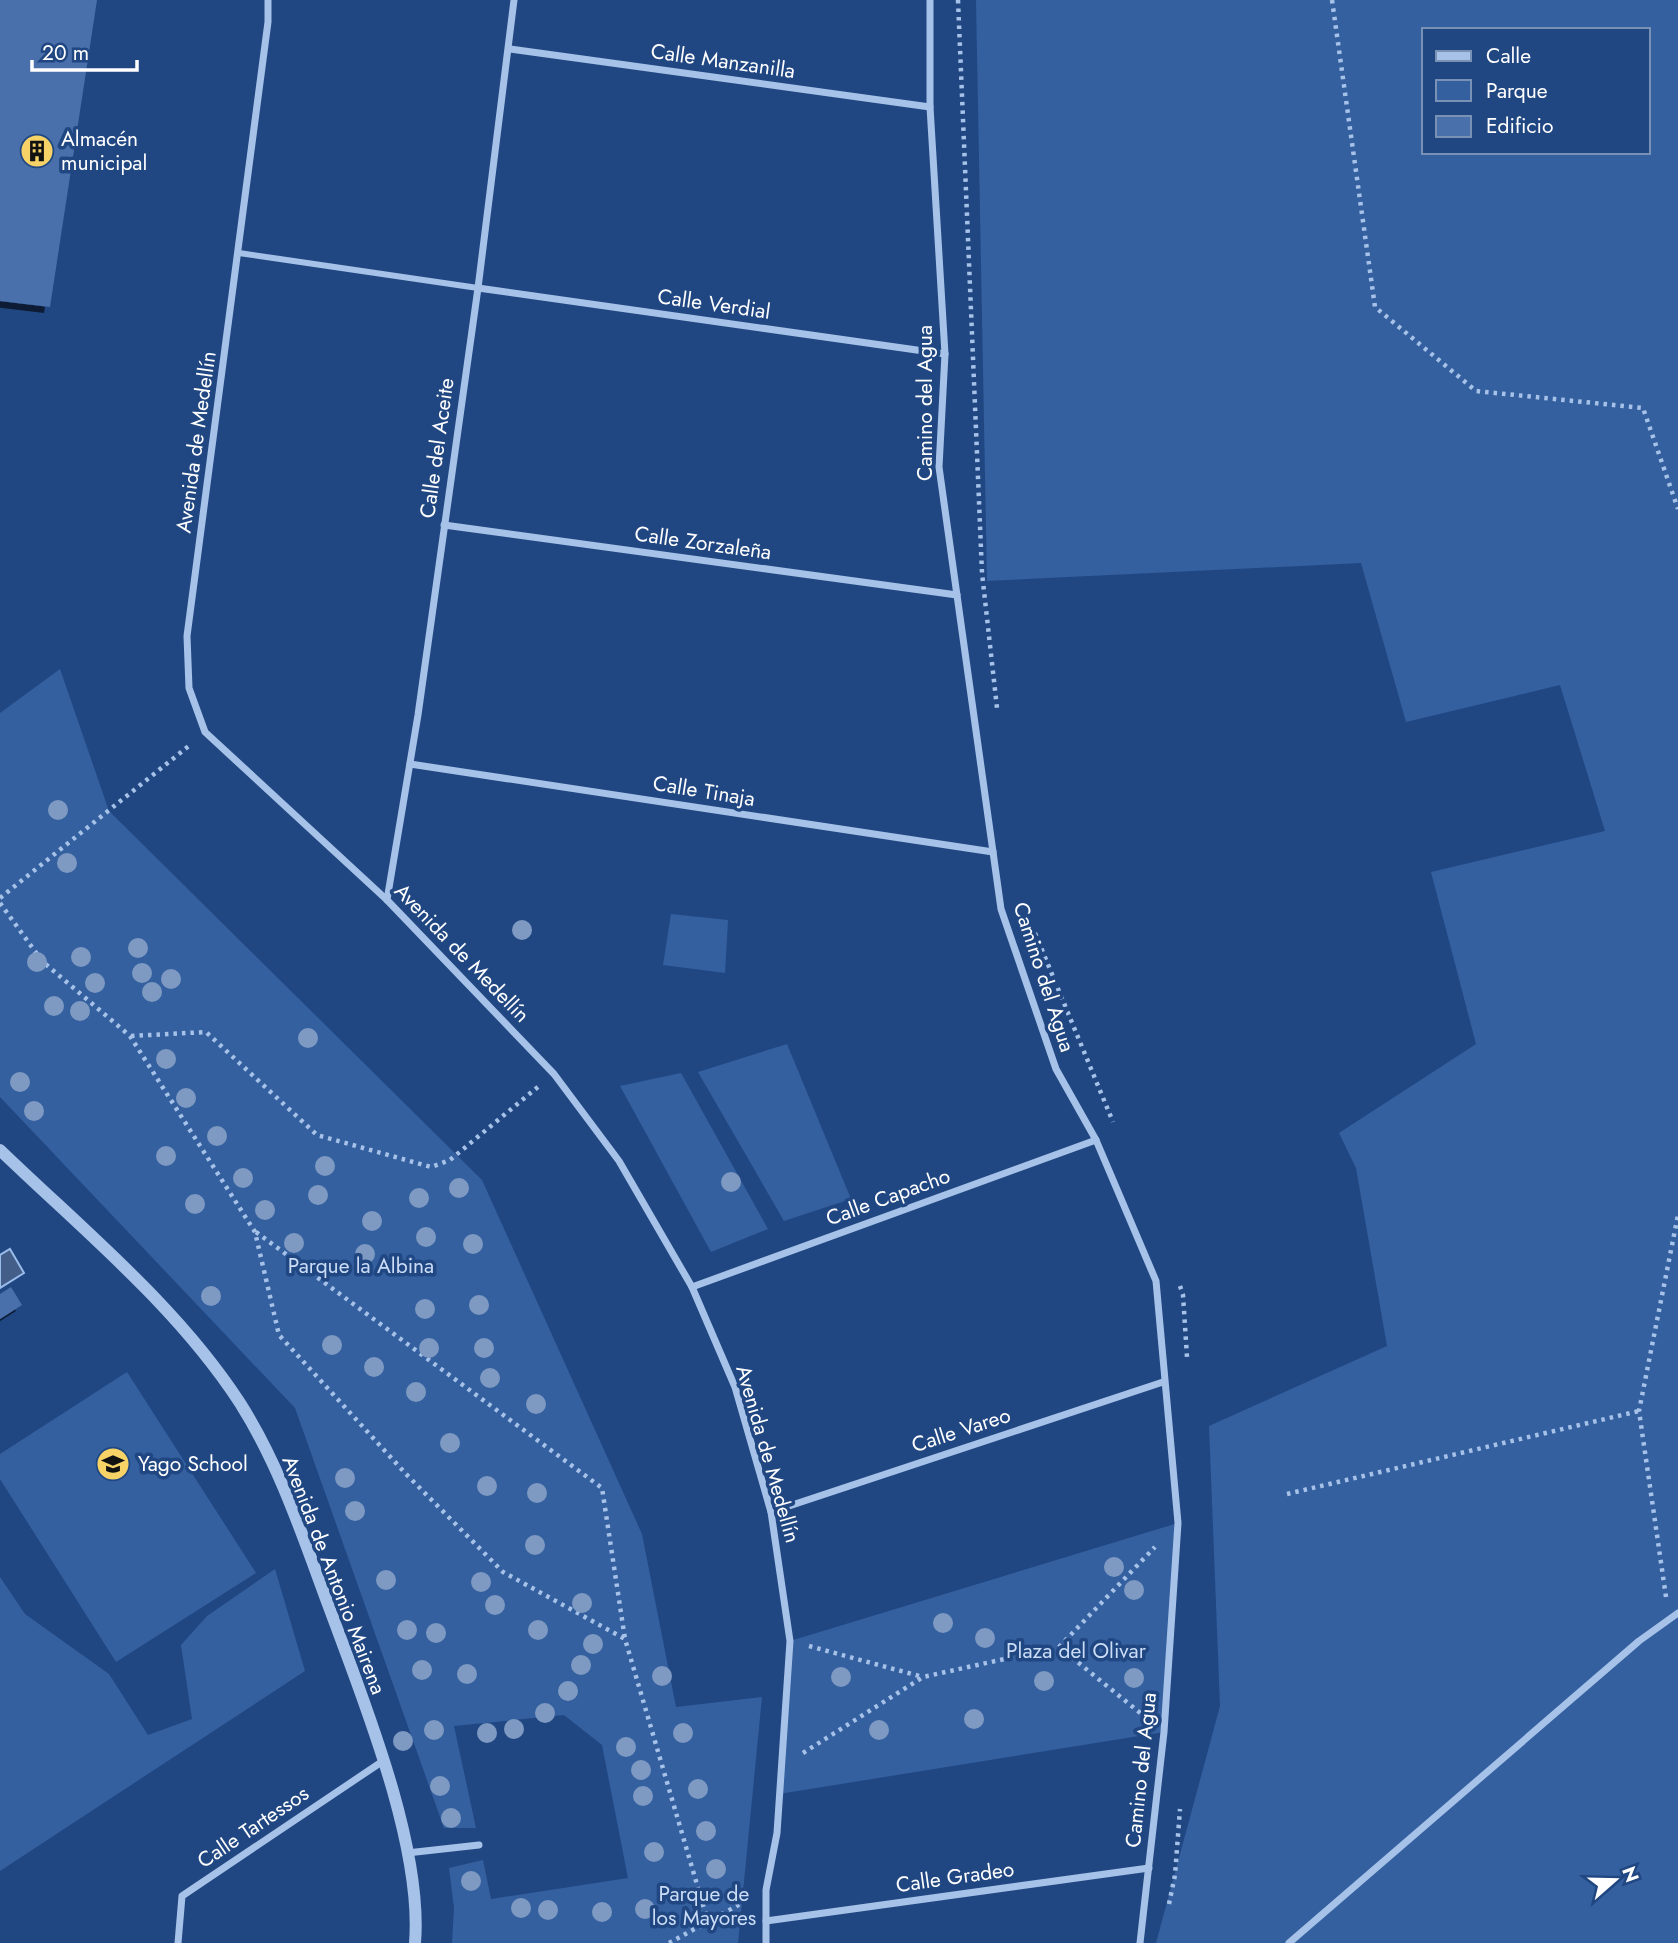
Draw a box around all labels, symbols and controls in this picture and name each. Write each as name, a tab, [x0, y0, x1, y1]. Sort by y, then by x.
scale bar	[32, 28, 136, 72]
legend	[1422, 28, 1650, 154]
street label: Calle Manzanilla	[649, 36, 797, 86]
text: 20 m	[42, 38, 89, 68]
text: Calle	[1486, 41, 1531, 71]
text: Parque	[1486, 76, 1548, 106]
text: Edificio	[1486, 111, 1553, 141]
place label: Almacén municipal	[61, 124, 147, 178]
building icon: Almacén municipal	[18, 132, 56, 170]
street label: Calle Verdial	[656, 281, 772, 327]
street label: Camino del Agua	[910, 325, 940, 481]
street label: Avenida de Medellín	[168, 349, 224, 535]
street label: Calle del Aceite	[412, 376, 462, 520]
street label: Calle Zorzaleña	[633, 519, 773, 567]
street label: Calle Tinaja	[651, 768, 757, 814]
street label: Avenida de Medellín	[388, 877, 536, 1029]
street label: Camino del Agua	[1006, 898, 1082, 1056]
street label: Calle Capacho	[822, 1161, 954, 1233]
park label: Parque la Albina	[288, 1251, 434, 1281]
street label: Avenida de Medellín	[728, 1362, 808, 1546]
street label: Calle Vareo	[908, 1400, 1014, 1460]
school or university icon: Yago School	[94, 1445, 132, 1483]
place label: Yago School	[138, 1449, 248, 1479]
street label: Avenida de Antonio Mairena	[275, 1451, 393, 1699]
park label: Plaza del Olivar	[1006, 1636, 1147, 1666]
street label: Camino del Agua	[1118, 1691, 1164, 1849]
street label: Calle Tartessos	[191, 1779, 315, 1875]
north arrow	[1580, 1845, 1650, 1915]
street label: Calle Gradeo	[894, 1854, 1016, 1900]
text: N	[1615, 1863, 1646, 1886]
park label: Parque de los Mayores	[652, 1879, 756, 1933]

